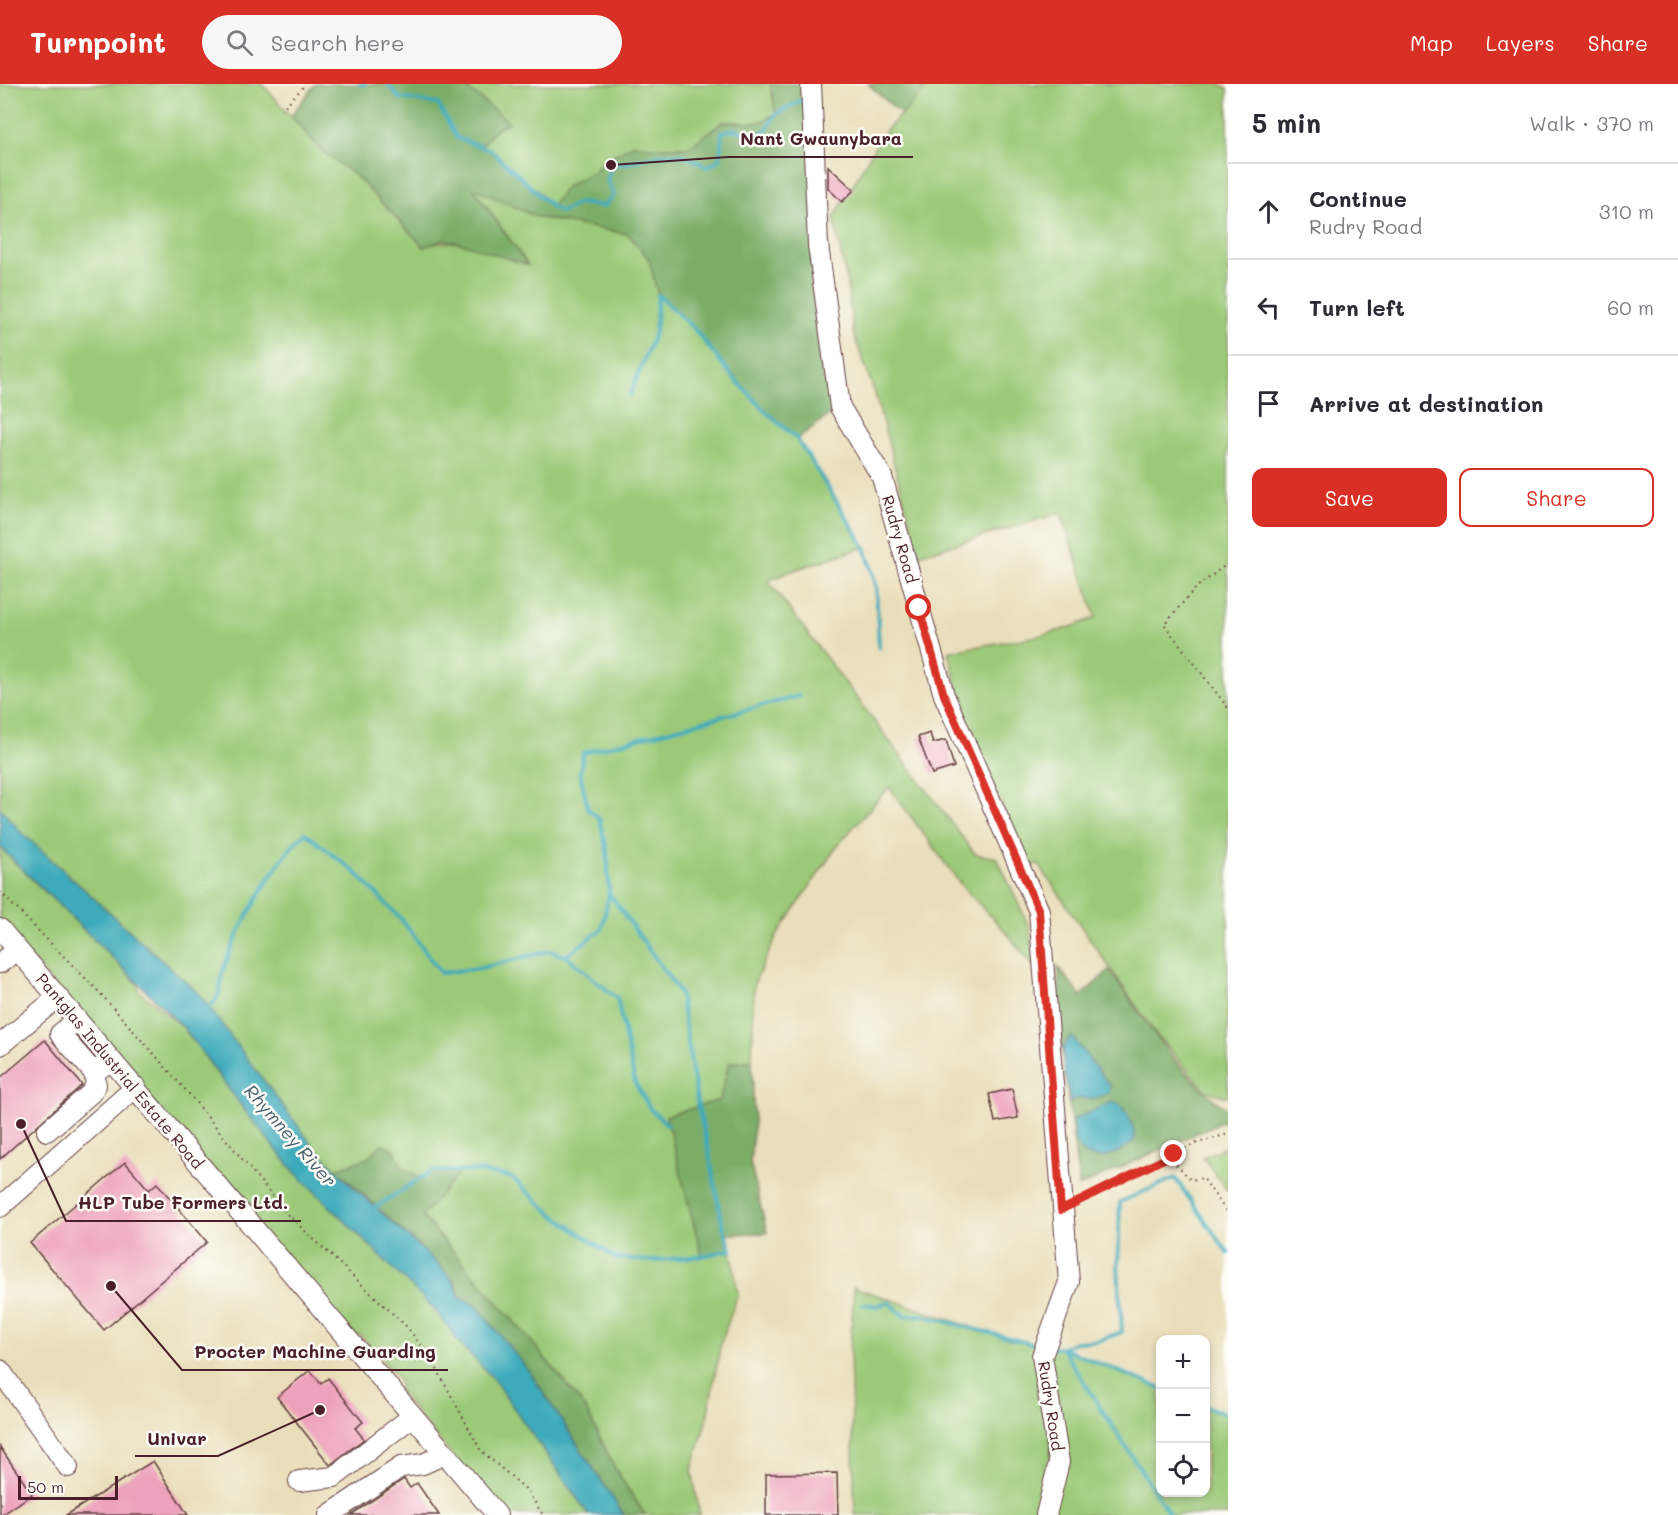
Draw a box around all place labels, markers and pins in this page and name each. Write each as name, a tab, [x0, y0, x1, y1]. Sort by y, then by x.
callout: Nant Gwaunybara	[728, 121, 913, 157]
callout: HLP Tube Formers Ltd.	[66, 1185, 301, 1221]
callout: Procter Machine Guarding	[182, 1334, 448, 1370]
callout: Univar	[135, 1420, 218, 1456]

